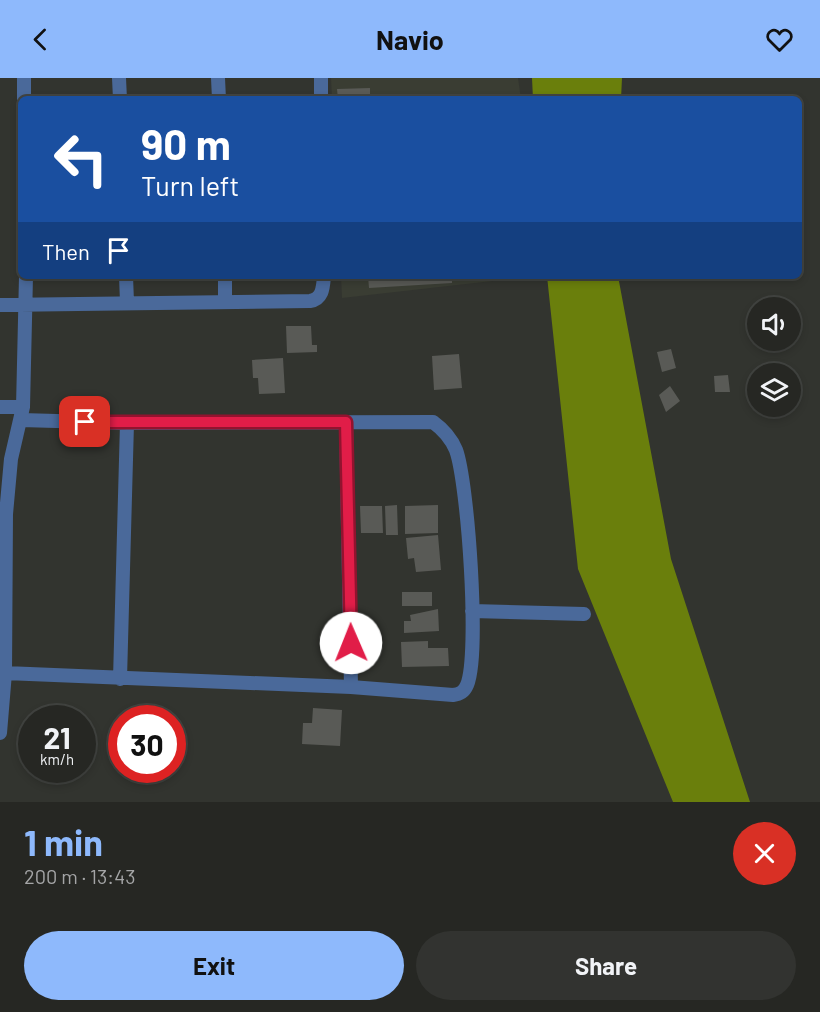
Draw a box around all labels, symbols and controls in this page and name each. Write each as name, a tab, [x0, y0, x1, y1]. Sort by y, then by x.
icon: back	[24, 23, 57, 56]
text: Navio	[376, 23, 444, 55]
icon: heart	[763, 23, 796, 56]
text: 90 m	[141, 118, 231, 168]
icon: left	[42, 120, 120, 198]
text: Turn left	[141, 169, 239, 201]
icon: arrive	[102, 234, 135, 267]
text: Then	[42, 238, 90, 264]
map controls	[747, 297, 801, 417]
button: sound	[747, 297, 801, 351]
button: layers	[747, 363, 801, 417]
pin	[59, 396, 110, 447]
icon: arrive	[68, 405, 101, 438]
position arrow	[319, 611, 383, 675]
speed limit sign: 30	[108, 705, 186, 783]
text: 21	[43, 719, 71, 755]
text: km/h	[40, 750, 74, 768]
text: 1 min	[24, 820, 103, 863]
button: close	[733, 822, 796, 885]
text: 200 m · 13:43	[24, 864, 135, 888]
button: Exit	[24, 931, 404, 1000]
button: Share	[416, 931, 796, 1000]

